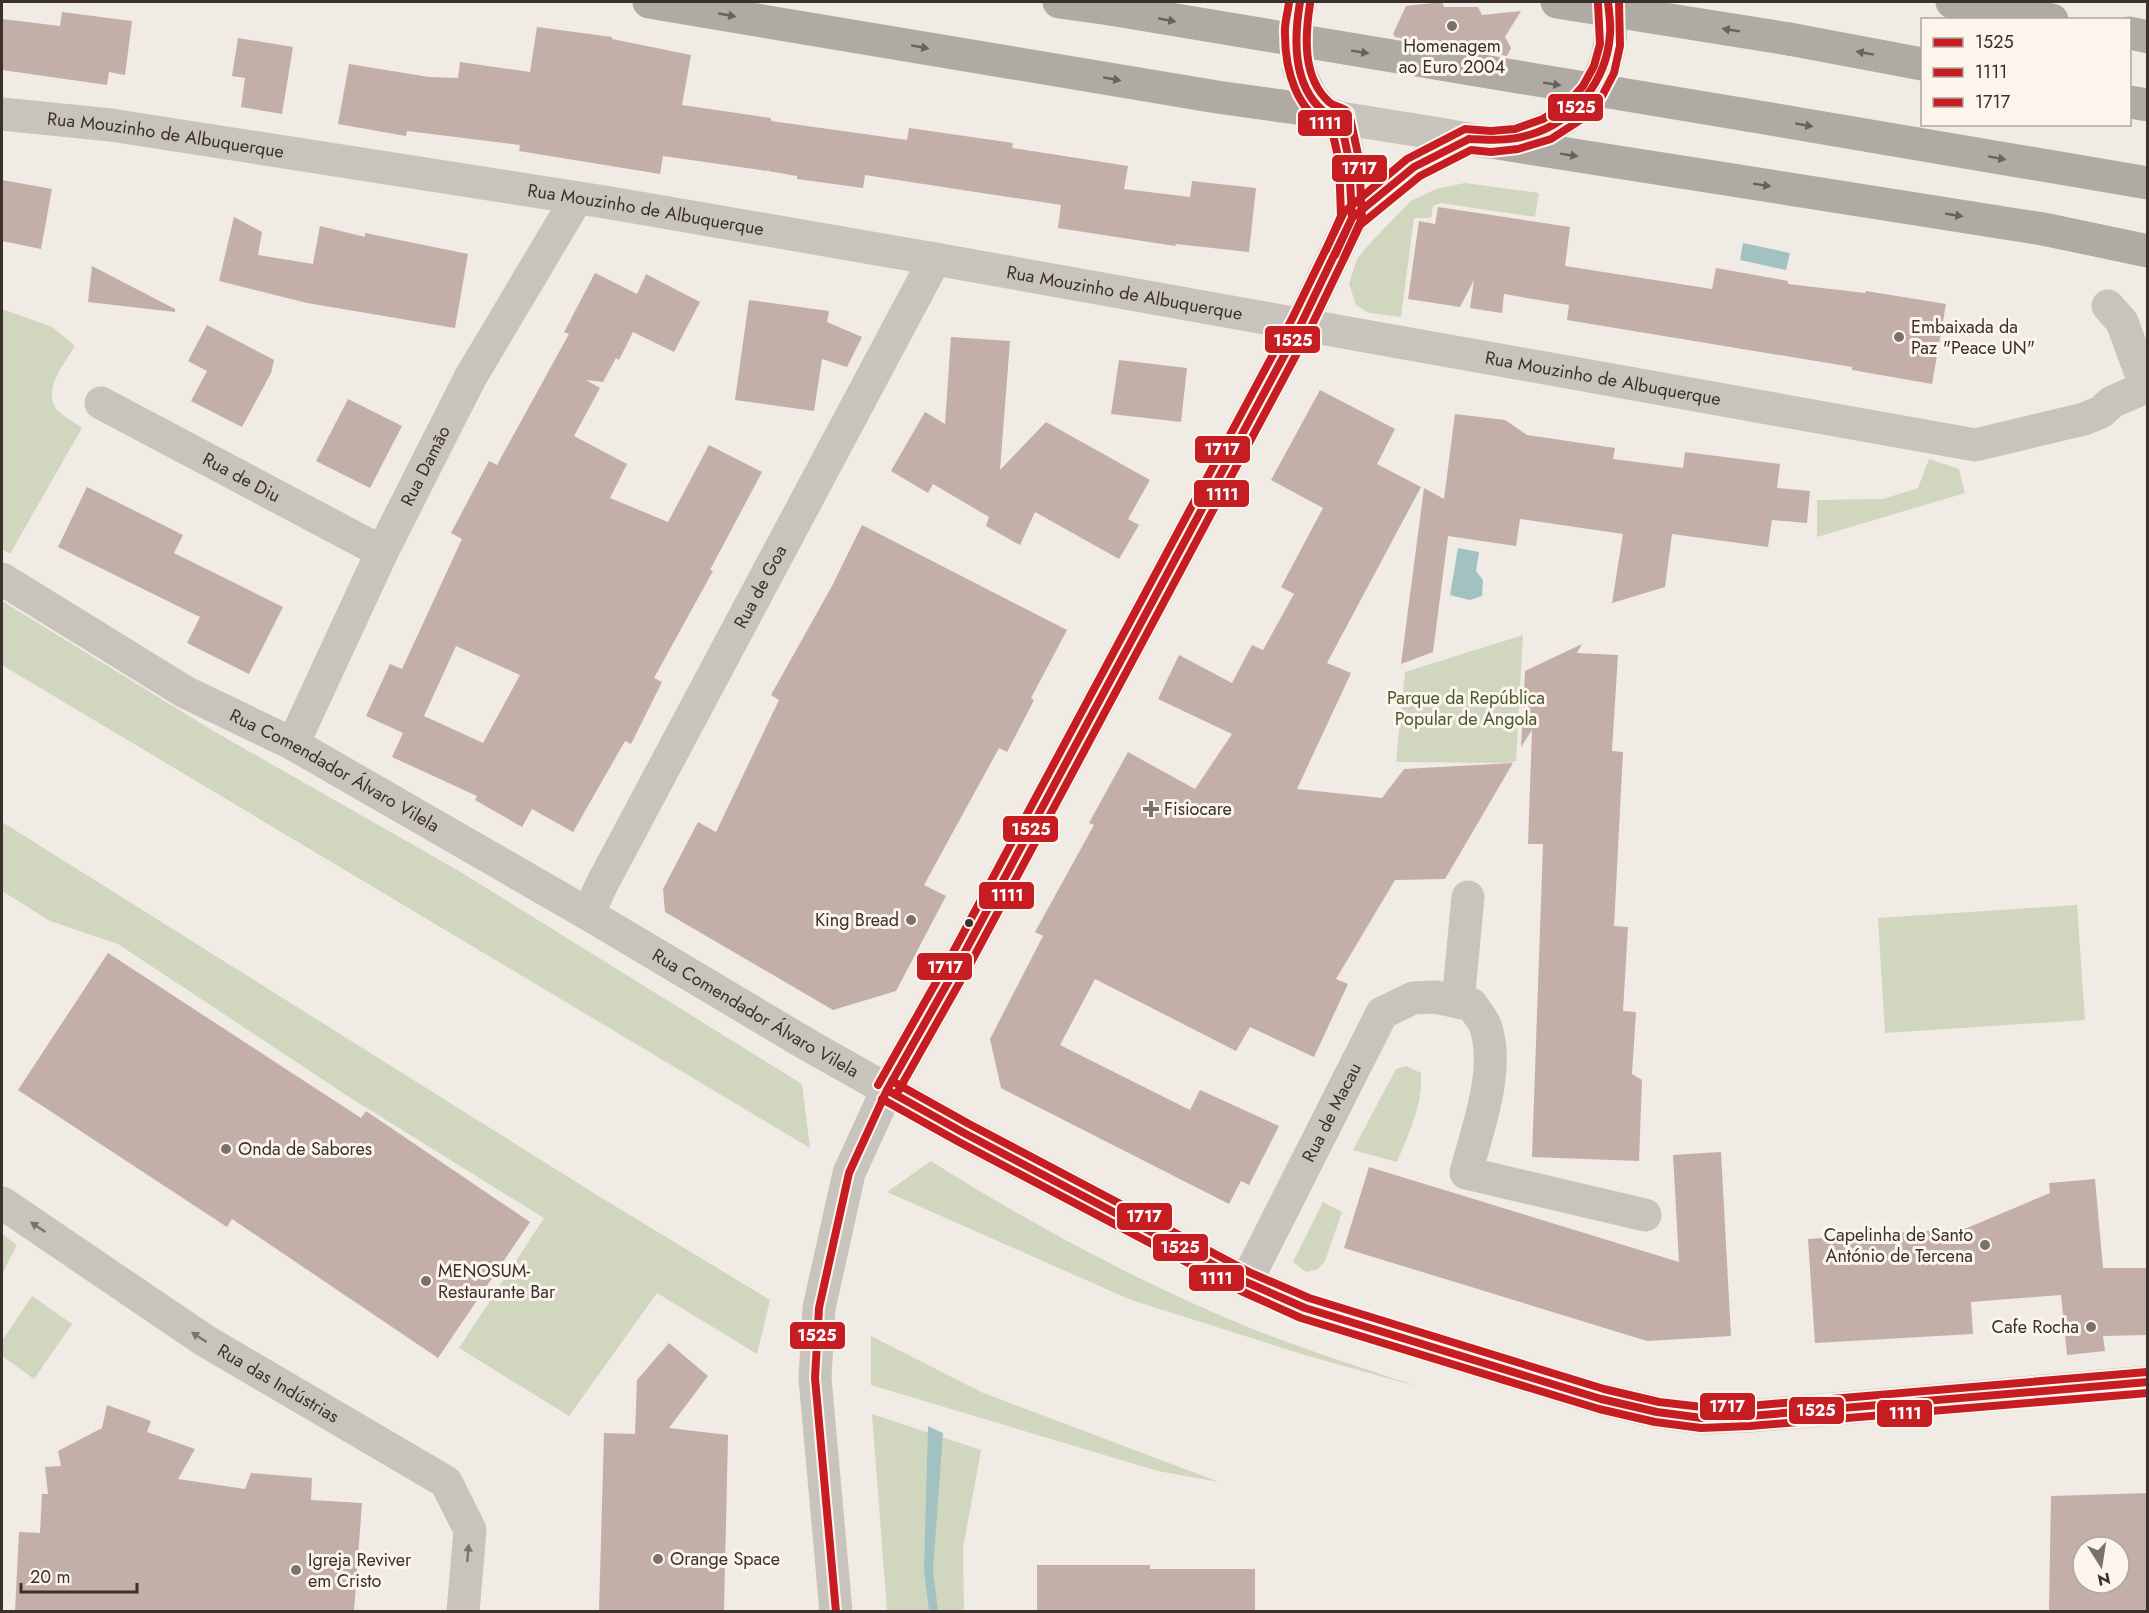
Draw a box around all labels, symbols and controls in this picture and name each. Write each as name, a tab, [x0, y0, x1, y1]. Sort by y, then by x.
one-way arrow	[718, 10, 737, 19]
one-way arrow	[1158, 15, 1177, 24]
legend	[1921, 18, 2131, 126]
marker: Homenagem ao Euro 2004	[1445, 19, 1459, 33]
one-way arrow	[1722, 25, 1741, 34]
text: 1525	[1975, 29, 2014, 55]
place label: Homenagem ao Euro 2004	[1399, 33, 1505, 80]
one-way arrow	[910, 43, 929, 52]
one-way arrow	[1350, 47, 1369, 56]
one-way arrow	[1855, 48, 1874, 57]
text: 1111	[1975, 59, 2007, 85]
one-way arrow	[1103, 75, 1122, 84]
one-way arrow	[1543, 79, 1562, 88]
text: 1717	[1975, 89, 2011, 115]
line badge: 1525	[1547, 93, 1604, 122]
text: 1525	[1556, 96, 1596, 119]
street label: Rua Mouzinho de Albuquerque	[46, 106, 286, 165]
line badge: 1111	[1297, 109, 1353, 137]
text: 1111	[1309, 112, 1341, 135]
one-way arrow	[1795, 121, 1814, 130]
one-way arrow	[1560, 150, 1579, 159]
one-way arrow	[1987, 153, 2006, 162]
line badge: 1717	[1331, 154, 1388, 183]
text: 1717	[1341, 157, 1377, 180]
street label: Rua Mouzinho de Albuquerque	[526, 177, 766, 242]
one-way arrow	[1752, 181, 1771, 190]
one-way arrow	[1945, 211, 1964, 220]
street label: Rua Mouzinho de Albuquerque	[1005, 259, 1245, 327]
place label: Embaixada da Paz "Peace UN"	[1911, 314, 2035, 361]
line badge: 1525	[1264, 325, 1321, 354]
text: 1525	[1273, 329, 1313, 352]
marker: Embaixada da Paz "Peace UN"	[1892, 330, 1906, 344]
street label: Rua Mouzinho de Albuquerque	[1483, 345, 1723, 412]
street label: Rua Damão	[394, 421, 457, 511]
line badge: 1717	[1194, 435, 1251, 464]
text: 1717	[1204, 438, 1240, 461]
street label: Rua de Diu	[198, 446, 285, 509]
line badge: 1111	[1193, 479, 1250, 508]
text: 1111	[1206, 483, 1238, 506]
street label: Rua de Goa	[728, 540, 793, 633]
park label: Parque da República Popular de Angola	[1387, 685, 1545, 732]
street label: Rua Comendador Álvaro Vilela	[225, 702, 444, 839]
place label: Fisiocare	[1164, 796, 1232, 822]
marker: Fisiocare	[1142, 800, 1160, 818]
line badge: 1525	[1002, 815, 1059, 843]
text: 1525	[1011, 818, 1051, 841]
line badge: 1111	[978, 881, 1035, 910]
text: 1111	[991, 884, 1023, 907]
place label: King Bread	[815, 907, 899, 933]
marker: King Bread	[904, 913, 918, 927]
unlabelled marker	[963, 917, 975, 929]
street label: Rua Comendador Álvaro Vilela	[647, 942, 864, 1084]
line badge: 1717	[916, 952, 973, 981]
text: 1717	[927, 956, 963, 979]
street label: Rua de Macau	[1296, 1058, 1368, 1167]
place label: Onda de Sabores	[238, 1136, 372, 1162]
marker: Onda de Sabores	[219, 1142, 233, 1156]
line badge: 1717	[1116, 1202, 1173, 1231]
text: 1717	[1126, 1205, 1162, 1228]
one-way arrow	[30, 1222, 46, 1233]
place label: Capelinha de Santo António de Tercena	[1824, 1222, 1973, 1269]
line badge: 1525	[1152, 1233, 1209, 1262]
text: 1525	[1160, 1236, 1200, 1259]
marker: Capelinha de Santo António de Tercena	[1978, 1238, 1992, 1252]
place label: MENOSUM- Restaurante Bar	[438, 1258, 556, 1305]
line badge: 1111	[1188, 1264, 1245, 1292]
text: 1111	[1200, 1267, 1232, 1290]
marker: MENOSUM- Restaurante Bar	[419, 1274, 433, 1288]
place label: Cafe Rocha	[1992, 1314, 2079, 1340]
marker: Cafe Rocha	[2084, 1320, 2098, 1334]
line badge: 1525	[789, 1321, 846, 1350]
text: 1525	[797, 1324, 837, 1347]
one-way arrow	[191, 1332, 207, 1343]
street label: Rua das Indústrias	[212, 1338, 344, 1429]
line badge: 1717	[1699, 1392, 1756, 1421]
text: 1717	[1709, 1395, 1745, 1418]
line badge: 1525	[1788, 1396, 1845, 1425]
text: 1525	[1796, 1399, 1836, 1422]
line badge: 1111	[1876, 1399, 1933, 1428]
text: 1111	[1889, 1402, 1921, 1425]
north arrow	[2071, 1535, 2131, 1595]
one-way arrow	[463, 1544, 473, 1563]
place label: Orange Space	[670, 1546, 780, 1572]
place label: Igreja Reviver em Cristo	[308, 1547, 412, 1594]
marker: Orange Space	[651, 1552, 665, 1566]
scale bar	[21, 1556, 136, 1594]
marker: Igreja Reviver em Cristo	[289, 1563, 303, 1577]
text: 20 m	[30, 1564, 70, 1590]
text: N	[2095, 1567, 2113, 1592]

